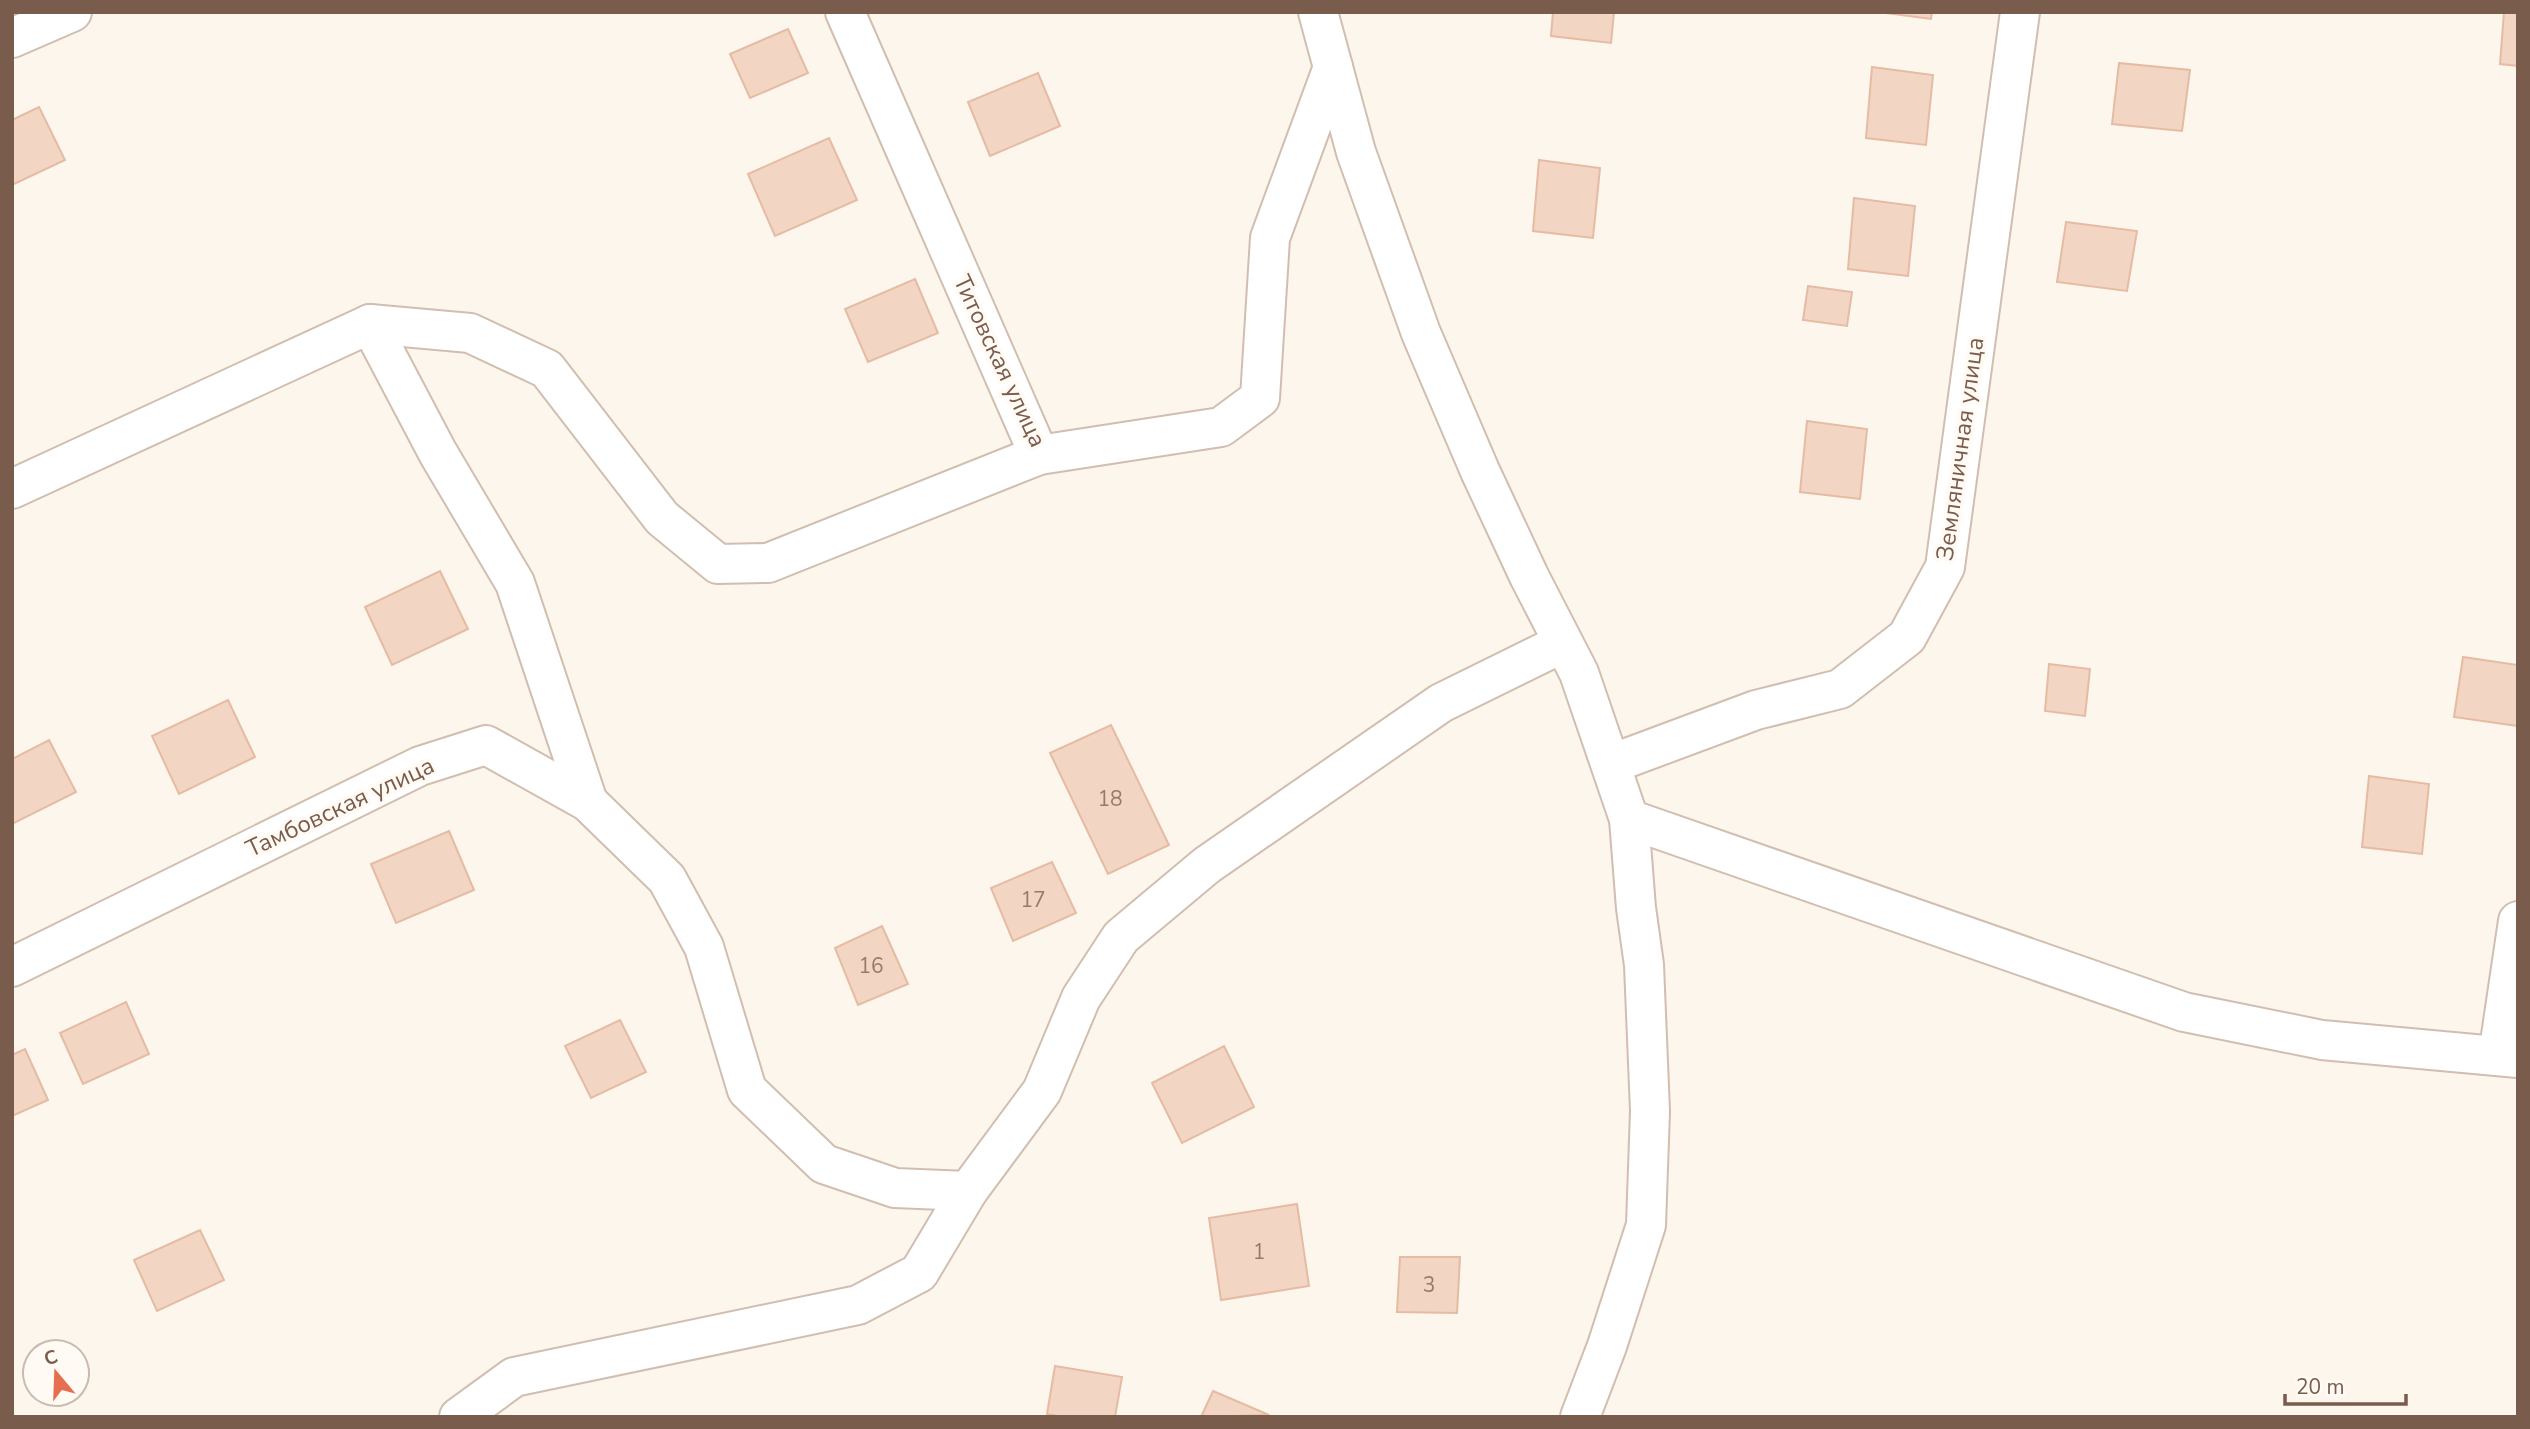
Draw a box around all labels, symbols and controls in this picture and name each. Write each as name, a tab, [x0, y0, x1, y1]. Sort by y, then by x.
street label: Титовская улица	[946, 270, 1054, 452]
street label: Земляничная улица	[1928, 335, 1992, 563]
street label: Тамбовская улица	[241, 749, 439, 865]
house number: 18	[1097, 785, 1123, 813]
house number: 17	[1020, 886, 1046, 914]
house number: 16	[858, 952, 884, 980]
house number: 1	[1253, 1238, 1265, 1266]
house number: 3	[1423, 1271, 1435, 1299]
north arrow	[21, 1338, 91, 1408]
text: С	[40, 1343, 61, 1372]
scale bar	[2285, 1362, 2406, 1406]
text: 20 m	[2296, 1373, 2345, 1401]

